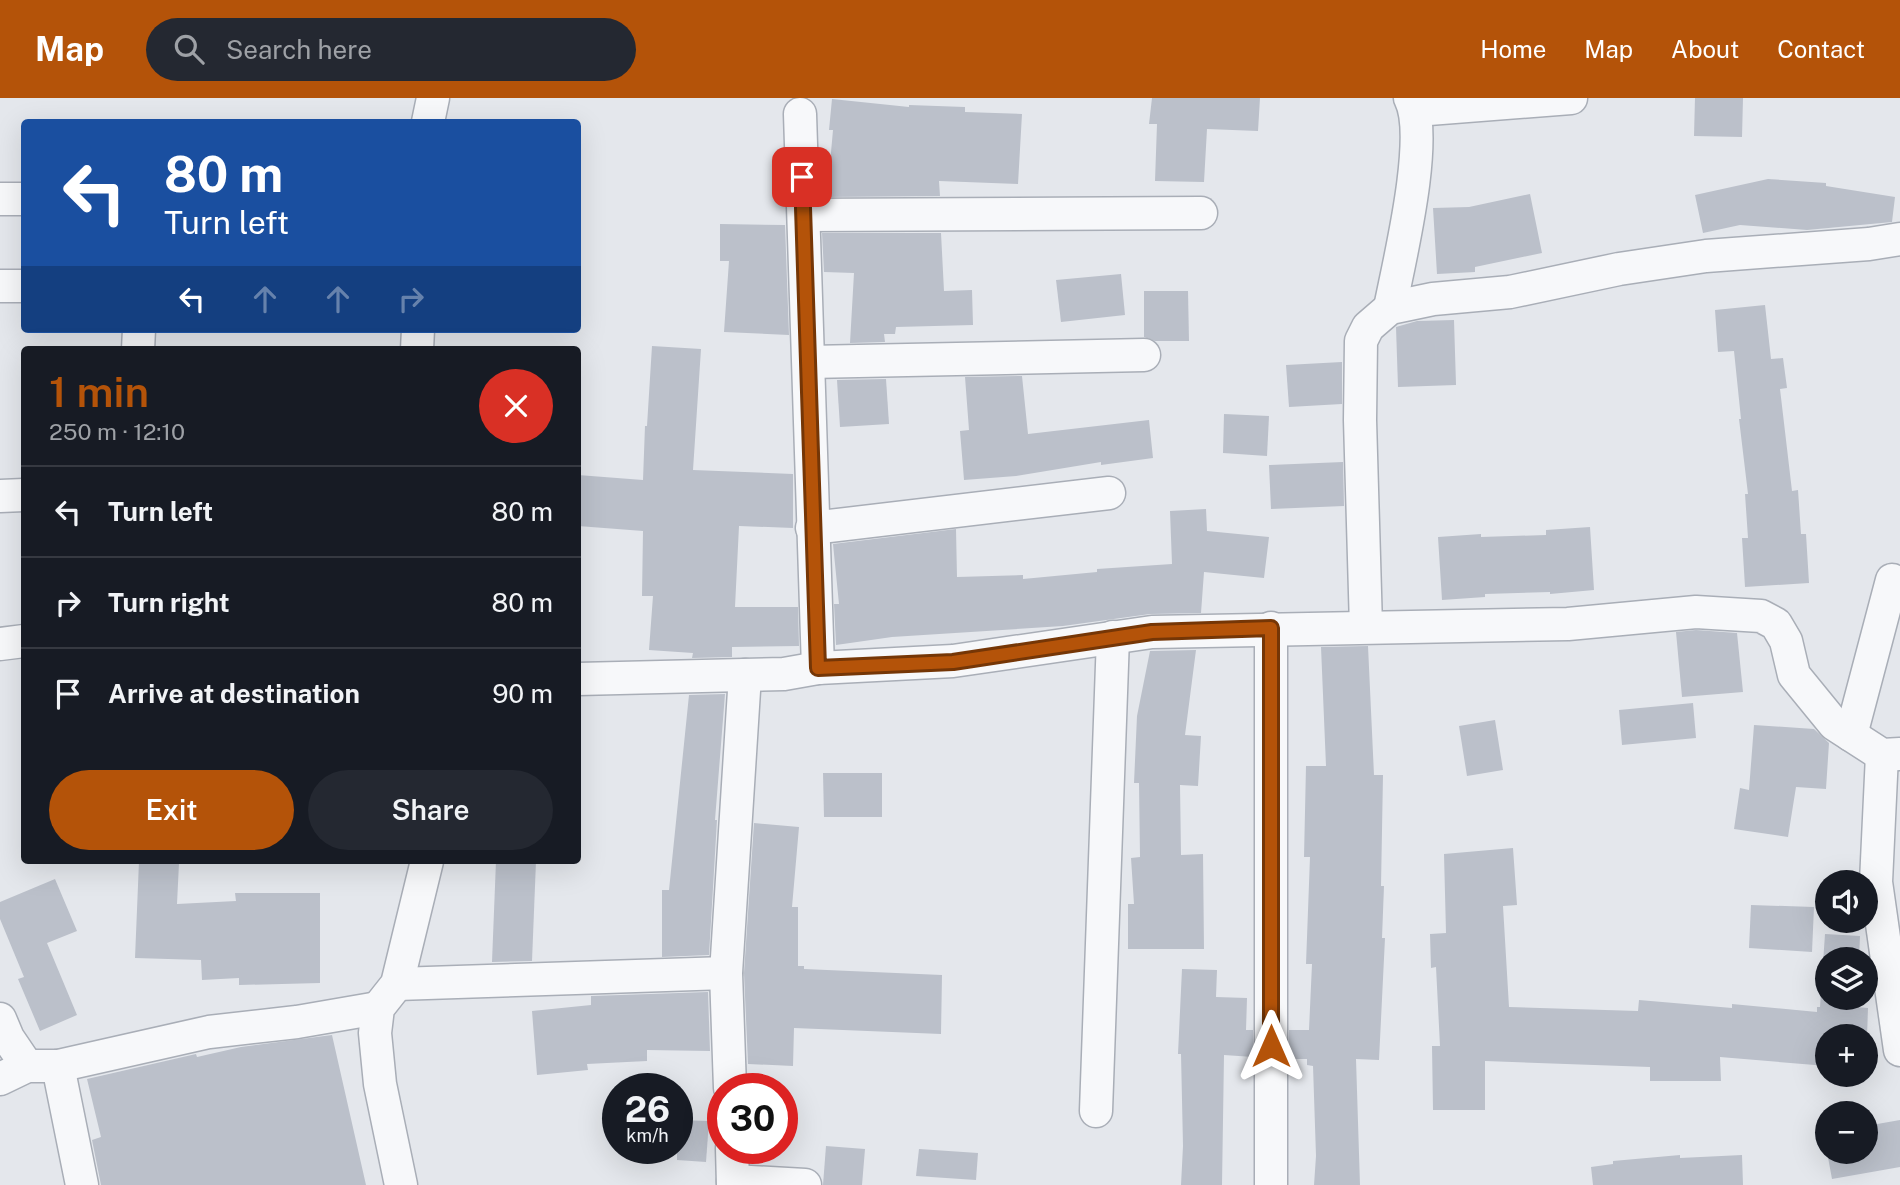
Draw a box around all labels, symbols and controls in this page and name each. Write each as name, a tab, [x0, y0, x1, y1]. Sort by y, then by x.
search box	[146, 18, 636, 81]
text: Map	[35, 30, 104, 68]
icon: search	[170, 30, 208, 68]
text: Search here	[226, 34, 372, 65]
text: Home	[1480, 35, 1546, 63]
text: Map	[1584, 35, 1633, 63]
text: About	[1671, 35, 1739, 63]
text: Contact	[1777, 35, 1865, 63]
text: 80 m	[164, 145, 283, 203]
icon: left	[49, 147, 140, 238]
pin	[772, 147, 832, 207]
icon: arrive	[783, 158, 821, 196]
text: Turn left	[164, 204, 289, 241]
icon: left	[173, 280, 211, 318]
icon: ahead	[246, 280, 284, 318]
icon: ahead	[319, 280, 357, 318]
icon: right	[392, 280, 430, 318]
text: 1 min	[49, 367, 149, 416]
button: close	[479, 369, 553, 443]
text: 250 m · 12:10	[49, 418, 185, 445]
icon: left	[49, 493, 87, 531]
text: Turn left	[108, 496, 213, 527]
text: 80 m	[492, 496, 553, 527]
icon: right	[49, 584, 87, 622]
text: Turn right	[108, 587, 230, 618]
text: 80 m	[492, 587, 553, 618]
icon: arrive	[49, 675, 87, 713]
text: Arrive at destination	[108, 678, 360, 709]
text: 90 m	[492, 678, 553, 709]
button: Exit	[49, 770, 294, 850]
button: Share	[308, 770, 553, 850]
map controls	[1815, 870, 1878, 1164]
button: sound	[1815, 870, 1878, 933]
button: layers	[1815, 947, 1878, 1010]
position arrow	[1234, 1009, 1308, 1083]
button: +	[1815, 1024, 1878, 1087]
speed limit sign: 30	[707, 1073, 798, 1164]
text: 26	[625, 1089, 670, 1130]
button: −	[1815, 1101, 1878, 1164]
text: km/h	[626, 1125, 669, 1146]

